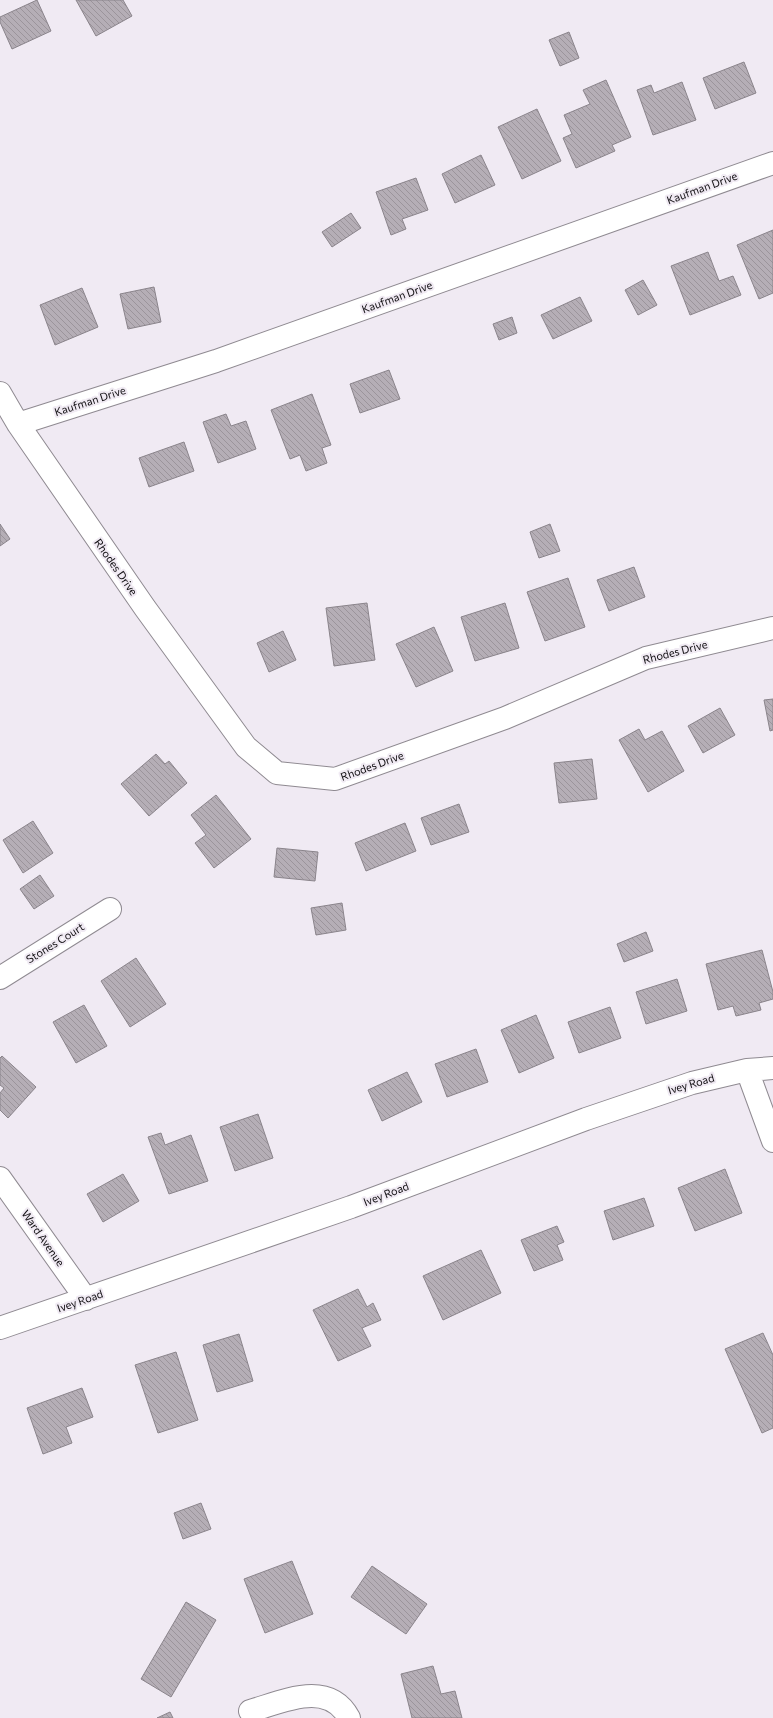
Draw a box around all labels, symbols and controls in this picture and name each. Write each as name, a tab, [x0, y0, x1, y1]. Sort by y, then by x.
street label: Kaufman Drive	[665, 169, 739, 206]
street label: Kaufman Drive	[360, 278, 434, 315]
street label: Kaufman Drive	[53, 383, 127, 418]
street label: Rhodes Drive	[92, 536, 141, 598]
street label: Rhodes Drive	[641, 637, 709, 666]
street label: Rhodes Drive	[339, 748, 405, 783]
street label: Stones Court	[23, 919, 86, 966]
street label: Ivey Road	[666, 1071, 716, 1096]
street label: Ivey Road	[361, 1179, 410, 1208]
street label: Ward Avenue	[19, 1207, 68, 1269]
street label: Ivey Road	[55, 1287, 104, 1314]

